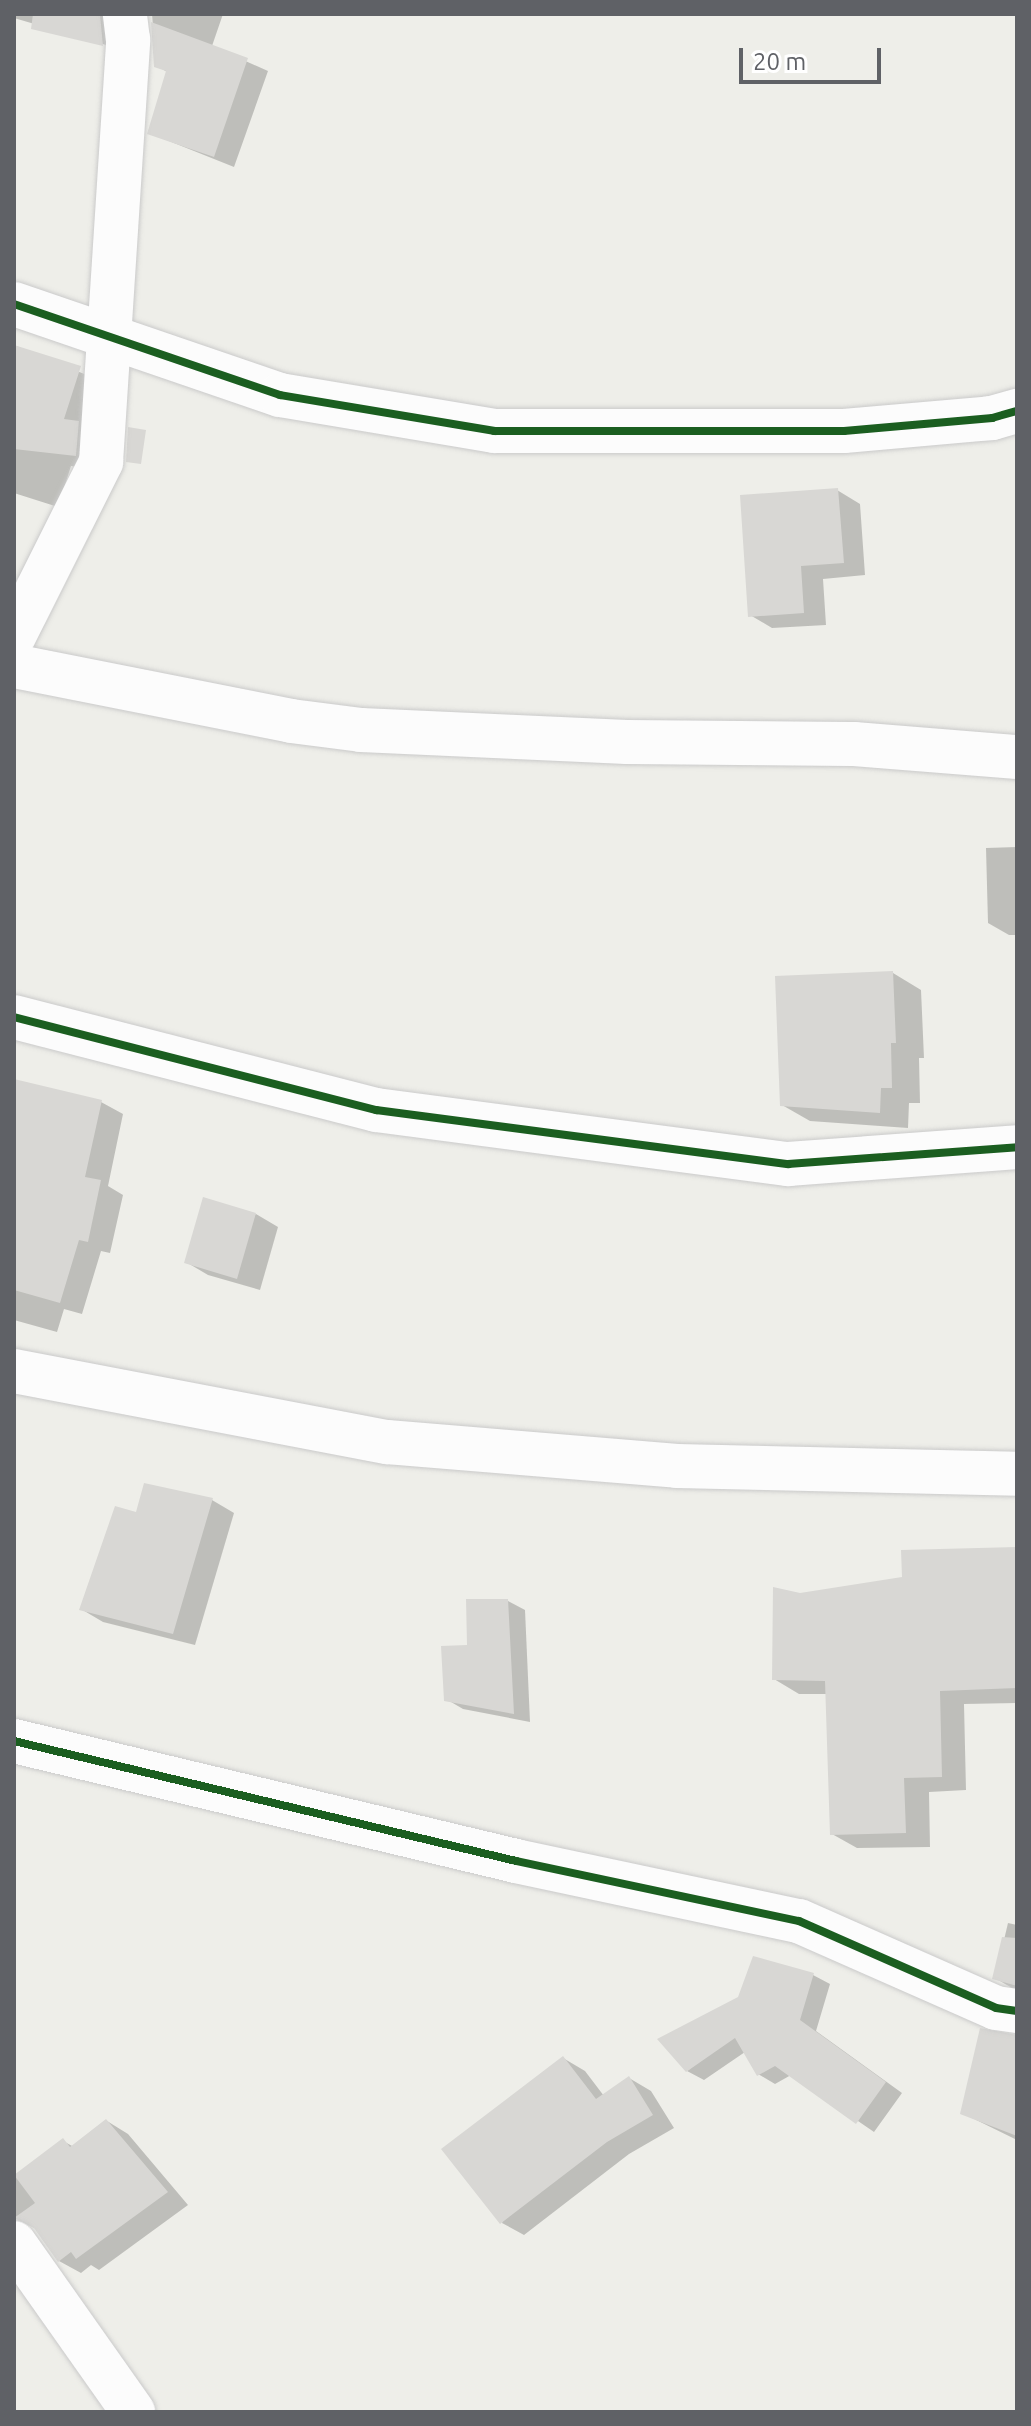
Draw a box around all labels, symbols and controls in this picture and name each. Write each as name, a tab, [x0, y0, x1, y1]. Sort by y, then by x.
scale bar	[743, 32, 885, 82]
text: 20 m	[753, 48, 806, 75]

